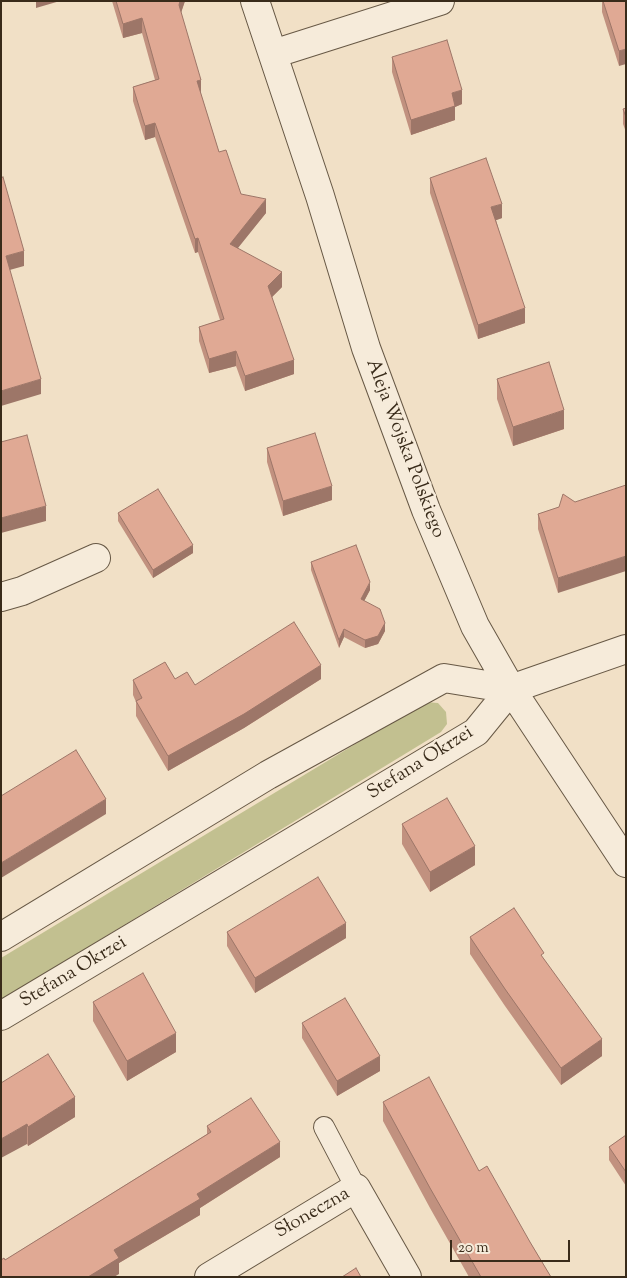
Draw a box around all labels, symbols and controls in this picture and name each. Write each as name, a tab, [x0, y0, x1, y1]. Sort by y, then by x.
street label: Aleja Wojska Polskiego	[359, 356, 449, 542]
street label: Stefana Okrzei	[364, 722, 478, 806]
street label: Stefana Okrzei	[16, 932, 132, 1014]
street label: Słoneczna	[272, 1184, 354, 1244]
scale bar	[452, 1230, 572, 1262]
text: 20 m	[458, 1238, 489, 1259]

